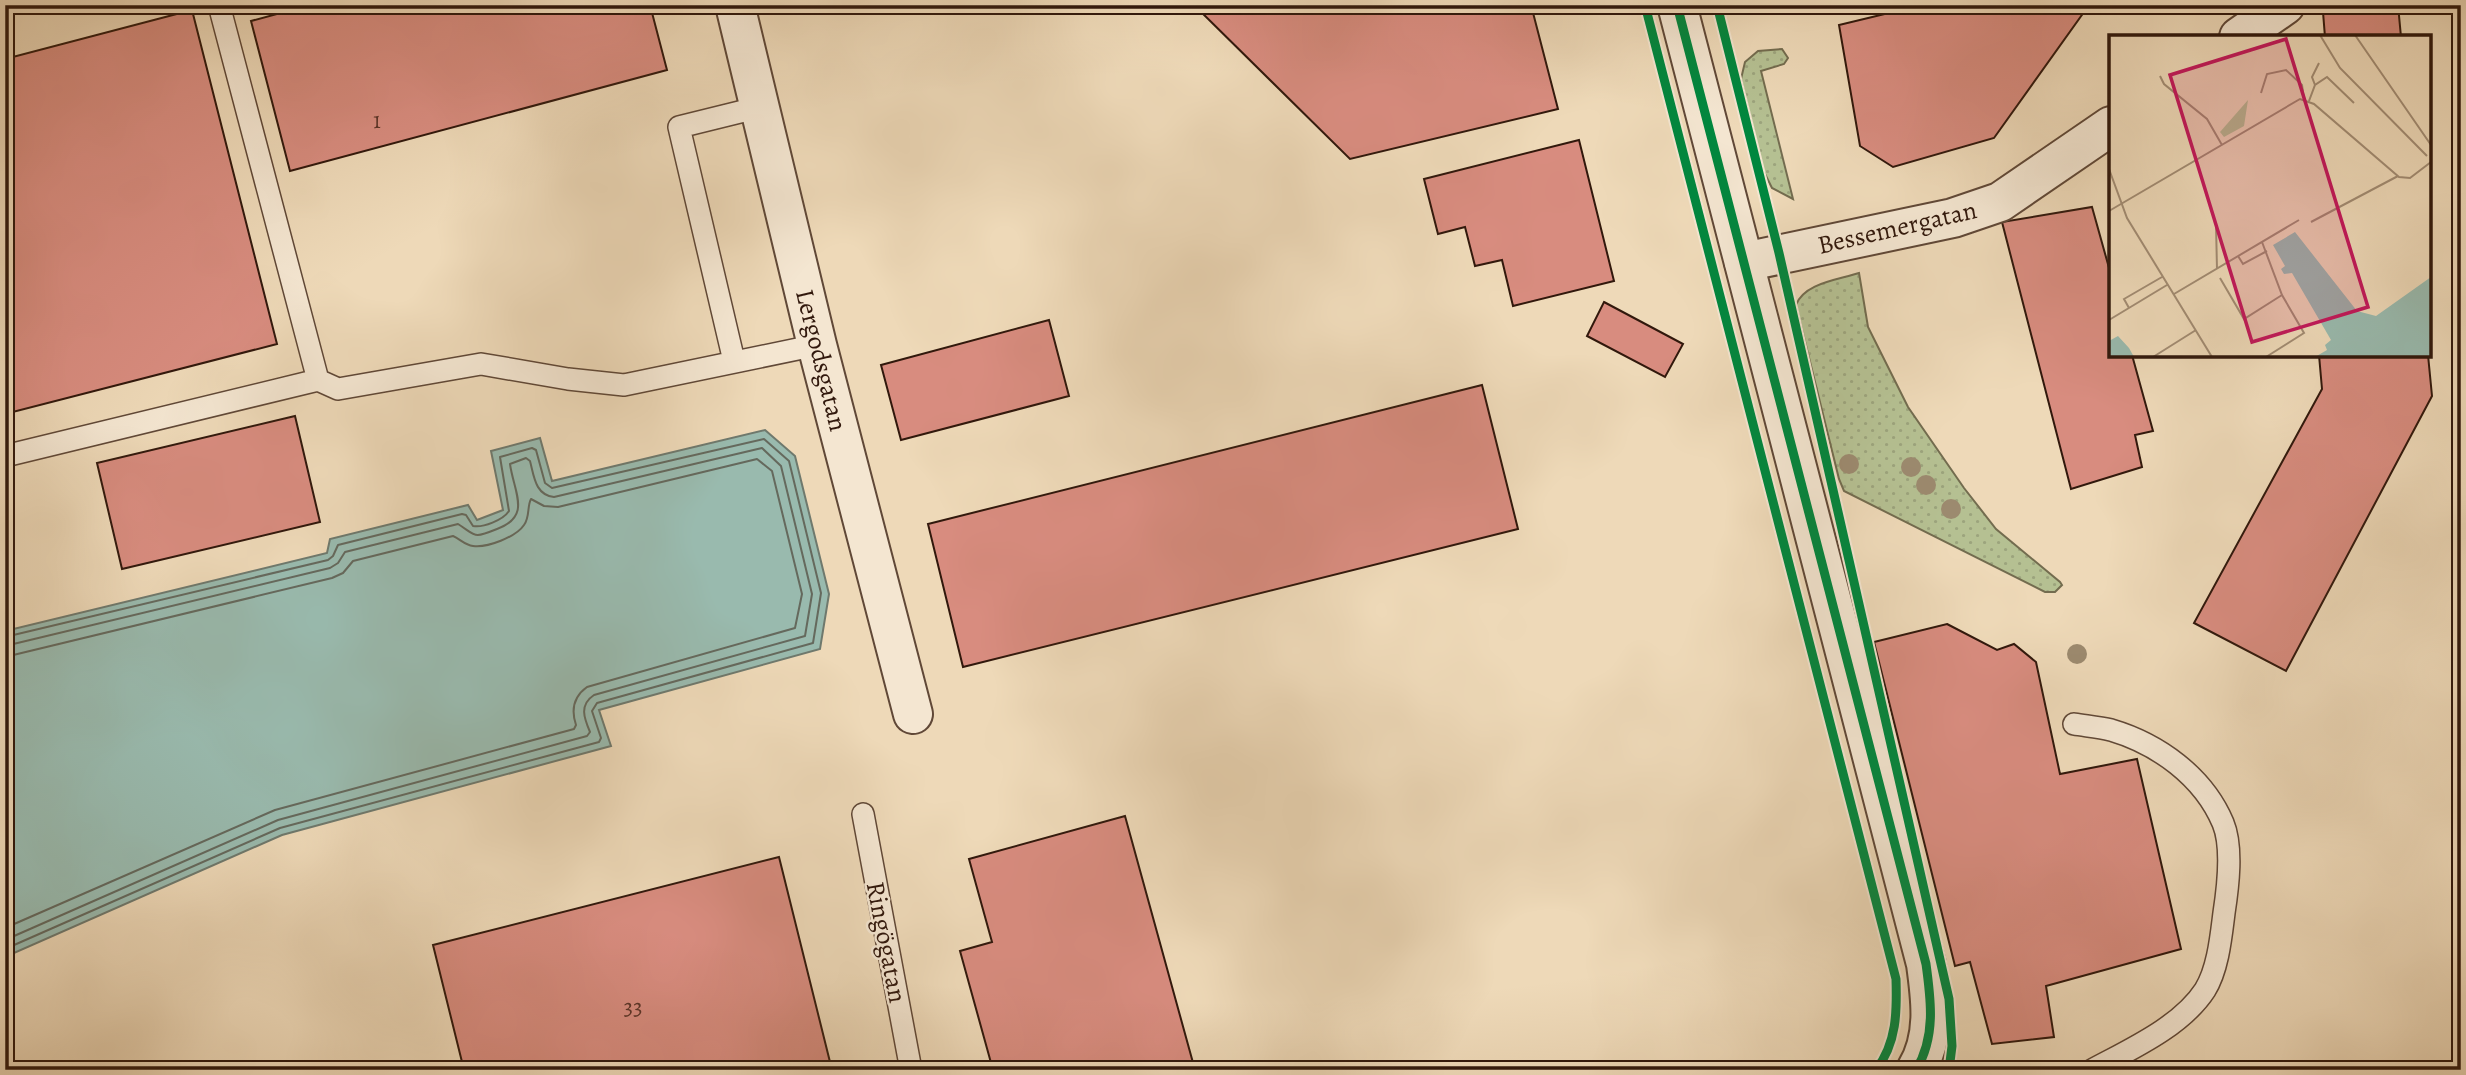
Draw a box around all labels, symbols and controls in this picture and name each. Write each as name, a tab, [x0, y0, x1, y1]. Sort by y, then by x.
inset map	[2109, 35, 2431, 357]
house number: 1	[373, 105, 381, 136]
street label: Bessemergatan	[1814, 192, 1980, 263]
street label: Lergodsgatan	[787, 286, 856, 435]
street label: Ringögatan	[858, 878, 915, 1006]
house number: 33	[623, 992, 643, 1023]

